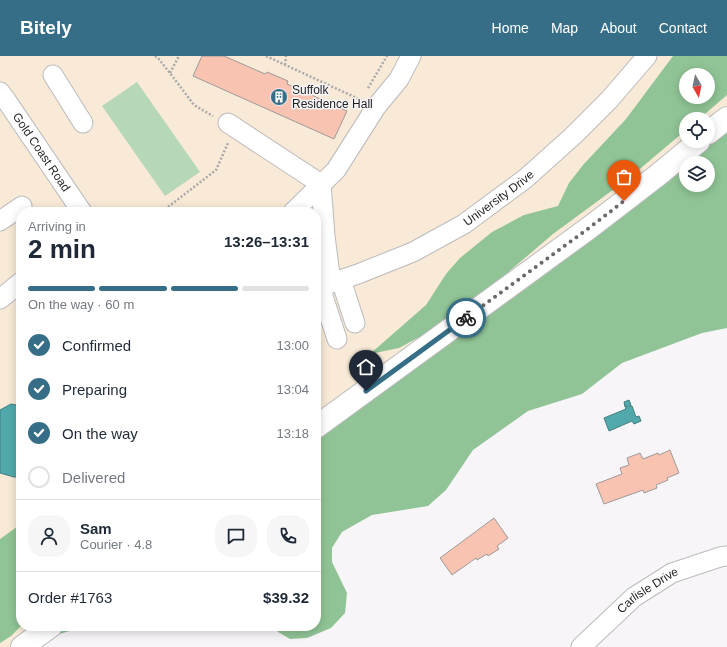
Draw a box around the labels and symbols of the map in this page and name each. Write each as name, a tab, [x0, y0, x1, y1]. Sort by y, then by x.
north arrow	[679, 68, 715, 104]
place label: Suffolk Residence Hall	[292, 83, 373, 111]
building icon: Suffolk Residence Hall	[269, 87, 289, 107]
street label: Gold Coast Road	[10, 110, 73, 194]
pin	[607, 160, 641, 201]
street label: University Drive	[461, 167, 537, 229]
courier	[446, 298, 486, 338]
pin	[349, 350, 383, 391]
street label: Carlisle Drive	[614, 564, 680, 616]

